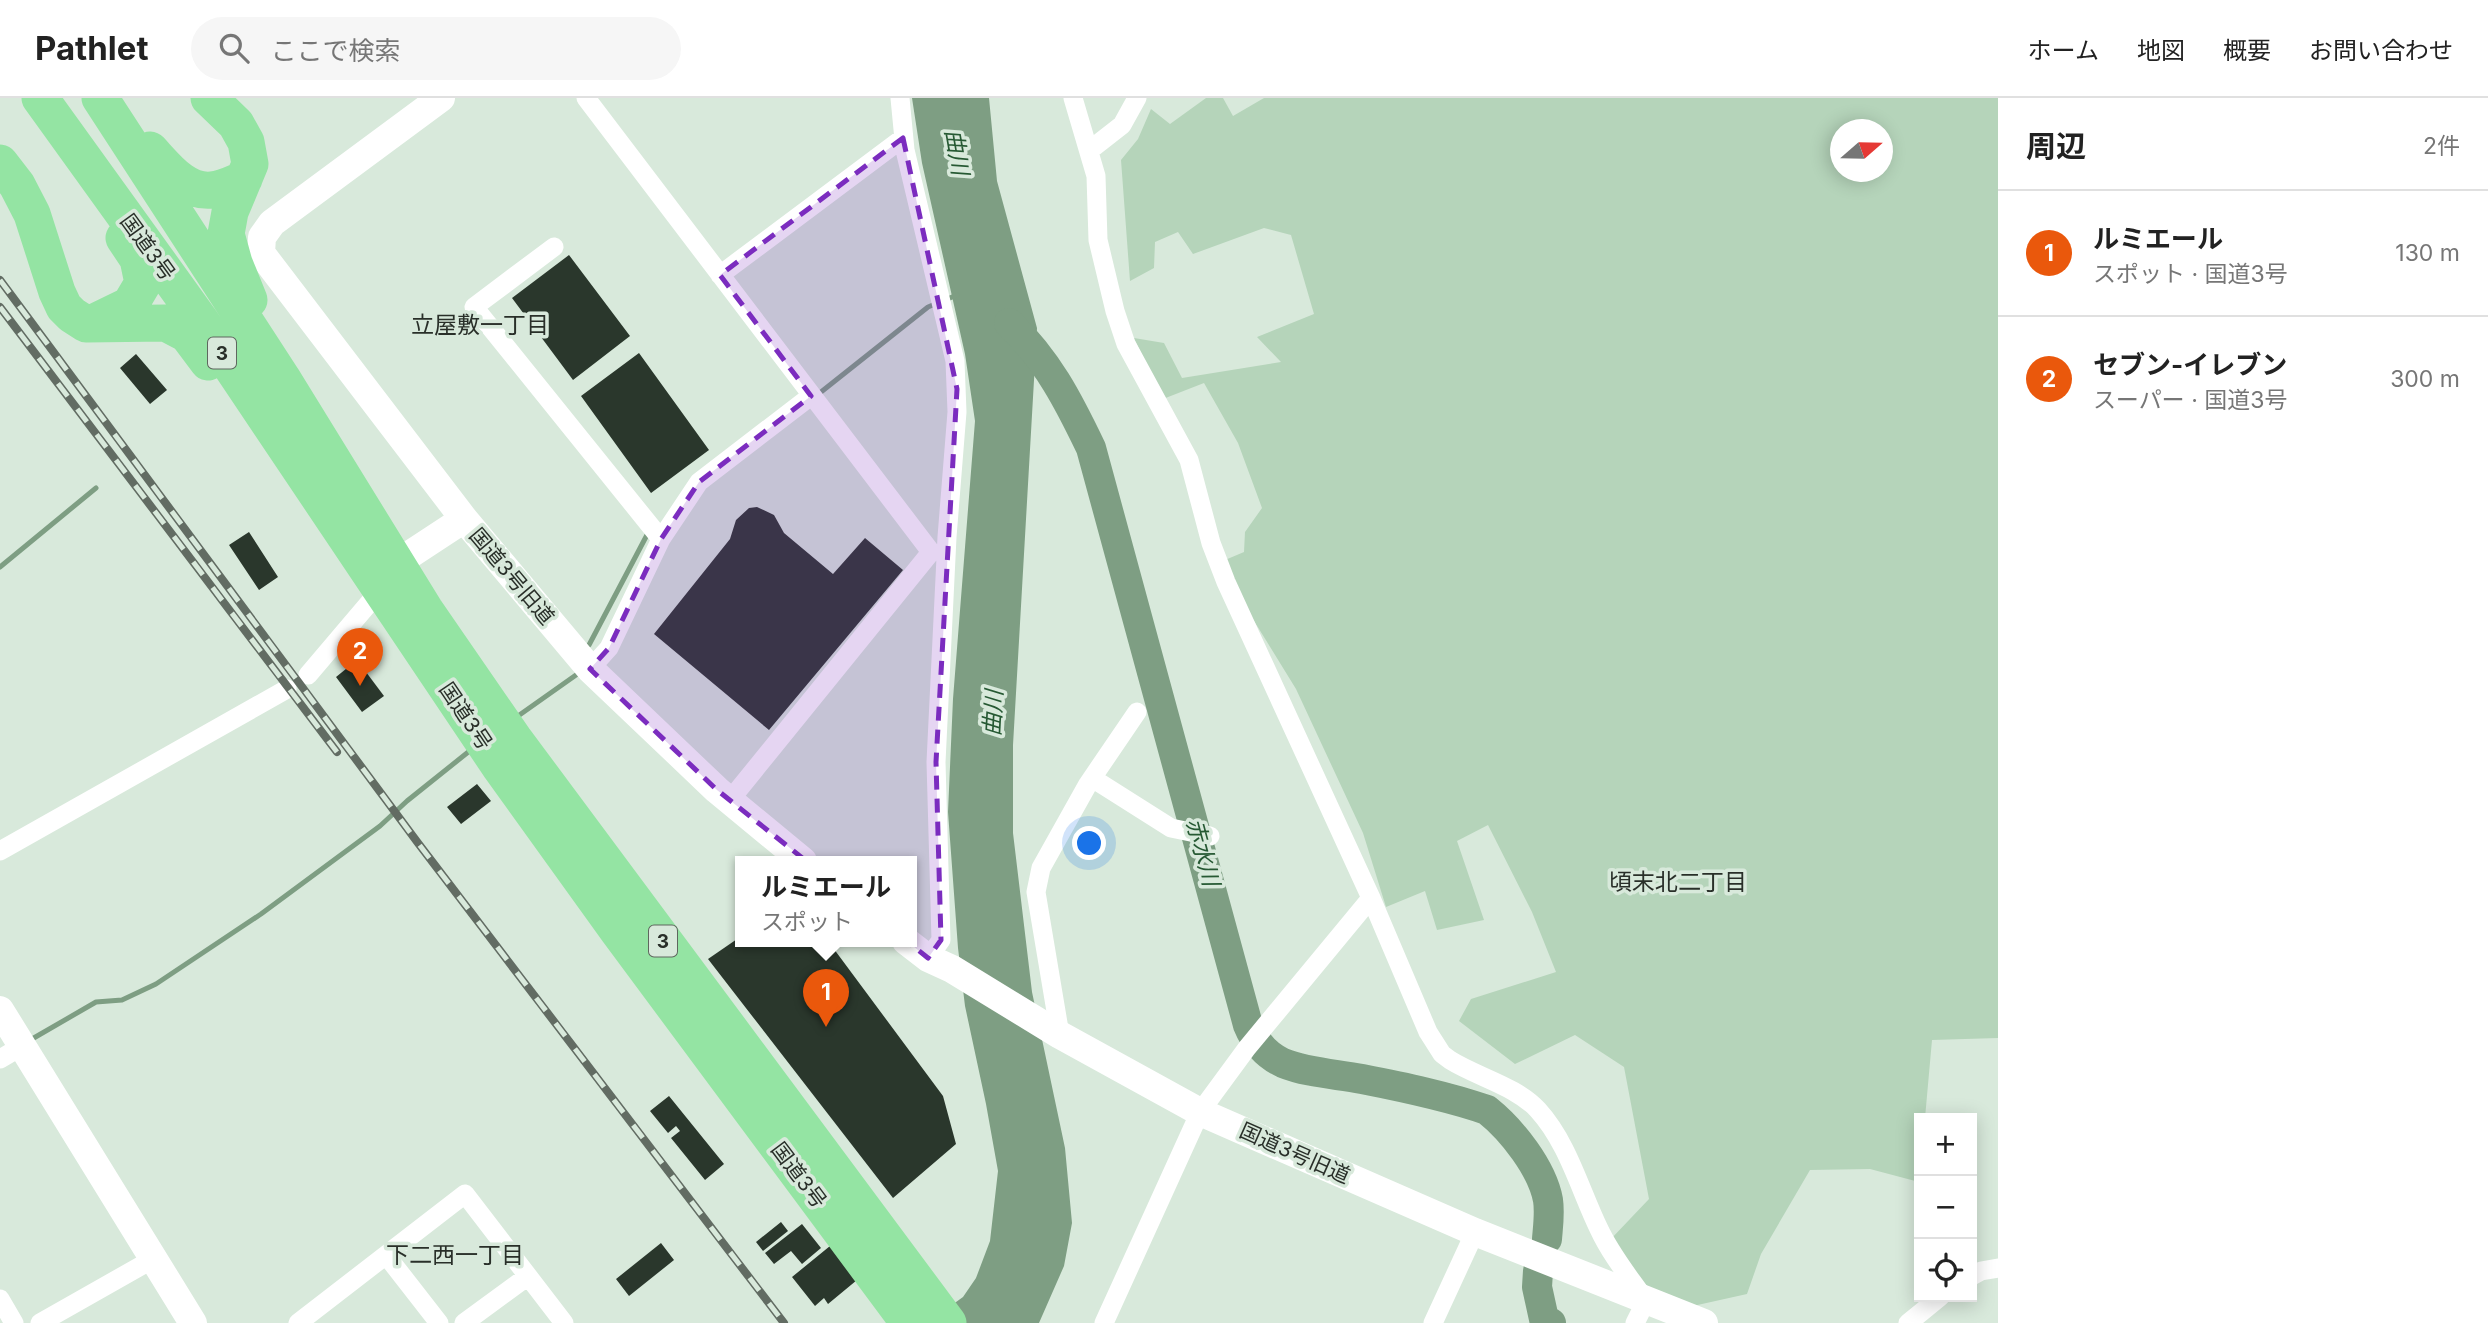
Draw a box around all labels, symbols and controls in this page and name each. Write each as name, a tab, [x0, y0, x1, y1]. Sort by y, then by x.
search box	[191, 17, 681, 80]
text: Pathlet	[35, 28, 149, 68]
icon: search	[215, 29, 253, 67]
text: ここで検索	[271, 35, 401, 66]
text: ホーム	[2028, 36, 2099, 65]
text: 地図	[2137, 36, 2185, 65]
text: 概要	[2223, 36, 2271, 65]
text: お問い合わせ	[2309, 36, 2453, 65]
north arrow	[1830, 119, 1893, 182]
water label: 曲川	[939, 127, 975, 180]
text: 周辺	[2026, 128, 2086, 164]
text: 2件	[2423, 132, 2460, 160]
street label: 国道3号	[116, 209, 180, 285]
text: ルミエール	[2093, 223, 2223, 254]
text: 1	[2044, 239, 2054, 267]
text: 130 m	[2395, 239, 2460, 267]
text: スポット · 国道3号	[2093, 260, 2288, 288]
district label: 立屋敷一丁目	[411, 311, 549, 339]
road number: 3	[208, 338, 236, 368]
text: セブン-イレブン	[2093, 349, 2287, 380]
text: 2	[2042, 365, 2056, 393]
text: 300 m	[2390, 365, 2460, 393]
text: スーパー · 国道3号	[2093, 386, 2288, 414]
street label: 国道3号旧道	[465, 523, 559, 629]
pin: 2	[337, 628, 383, 686]
street label: 国道3号	[434, 678, 498, 754]
water label: 曲川	[978, 686, 1008, 737]
water label: 赤水川	[1181, 815, 1226, 892]
your location	[1072, 826, 1106, 860]
popup	[735, 856, 917, 947]
district label: 頃末北二丁目	[1609, 868, 1747, 896]
text: ルミエール	[761, 871, 891, 902]
text: スポット	[761, 908, 853, 936]
road number: 3	[649, 926, 677, 956]
pin: 1	[803, 969, 849, 1027]
map controls	[1914, 1113, 1977, 1302]
button: +	[1914, 1113, 1977, 1176]
street label: 国道3号旧道	[1236, 1118, 1354, 1188]
street label: 国道3号	[766, 1137, 832, 1213]
button: −	[1914, 1176, 1977, 1239]
button: locate	[1914, 1239, 1977, 1302]
district label: 下二西一丁目	[386, 1241, 524, 1269]

